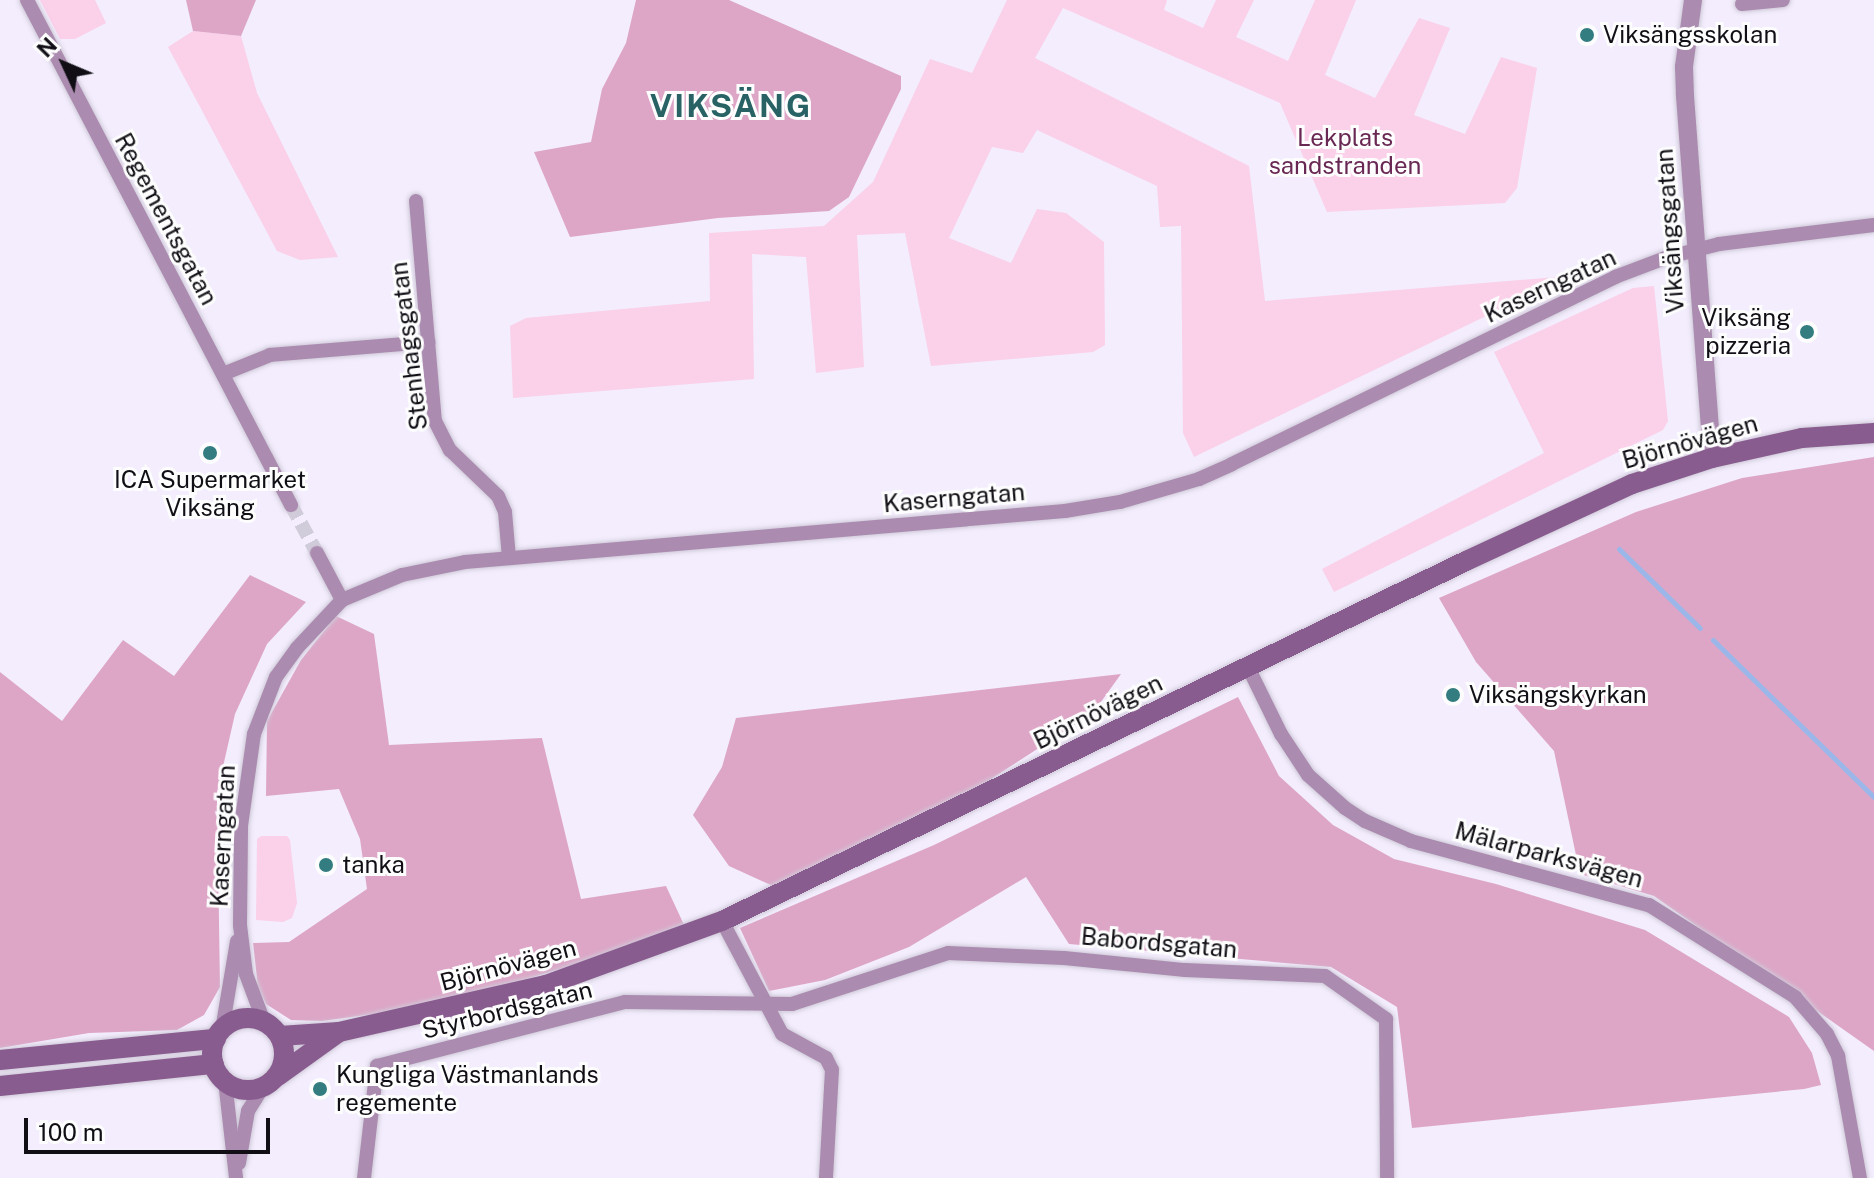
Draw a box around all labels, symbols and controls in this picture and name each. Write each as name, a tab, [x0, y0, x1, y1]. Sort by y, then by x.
place label: Viksängsskolan	[1603, 21, 1777, 49]
north arrow	[24, 24, 104, 104]
marker: Viksängsskolan	[1578, 26, 1596, 44]
text: N	[31, 32, 62, 63]
district label: VIKSÄNG	[650, 87, 812, 125]
park label: Lekplats sandstranden	[1269, 124, 1421, 180]
street label: Regementsgatan	[109, 128, 223, 310]
street label: Viksängsgatan	[1650, 148, 1690, 314]
street label: Kaserngatan	[1480, 243, 1620, 329]
street label: Stenhagsgatan	[384, 260, 434, 432]
place label: Viksäng pizzeria	[1701, 304, 1791, 360]
marker: Viksäng pizzeria	[1798, 323, 1816, 341]
street label: Björnövägen	[1619, 409, 1761, 475]
marker: ICA Supermarket Viksäng	[201, 444, 219, 462]
place label: ICA Supermarket Viksäng	[114, 466, 306, 522]
street label: Kaserngatan	[882, 477, 1026, 519]
street label: Björnövägen	[1029, 668, 1167, 756]
place label: Viksängskyrkan	[1469, 681, 1647, 709]
marker: Viksängskyrkan	[1444, 686, 1462, 704]
street label: Kaserngatan	[205, 764, 241, 908]
street label: Mälarparksvägen	[1452, 816, 1646, 894]
place label: tanka	[342, 851, 405, 879]
marker: tanka	[317, 856, 335, 874]
street label: Babordsgatan	[1080, 922, 1238, 964]
street label: Björnövägen	[437, 933, 579, 997]
street label: Styrbordsgatan	[419, 975, 595, 1045]
place label: Kungliga Västmanlands regemente	[336, 1061, 599, 1117]
marker: Kungliga Västmanlands regemente	[311, 1080, 329, 1098]
scale bar	[28, 1102, 274, 1152]
text: 100 m	[38, 1118, 104, 1146]

